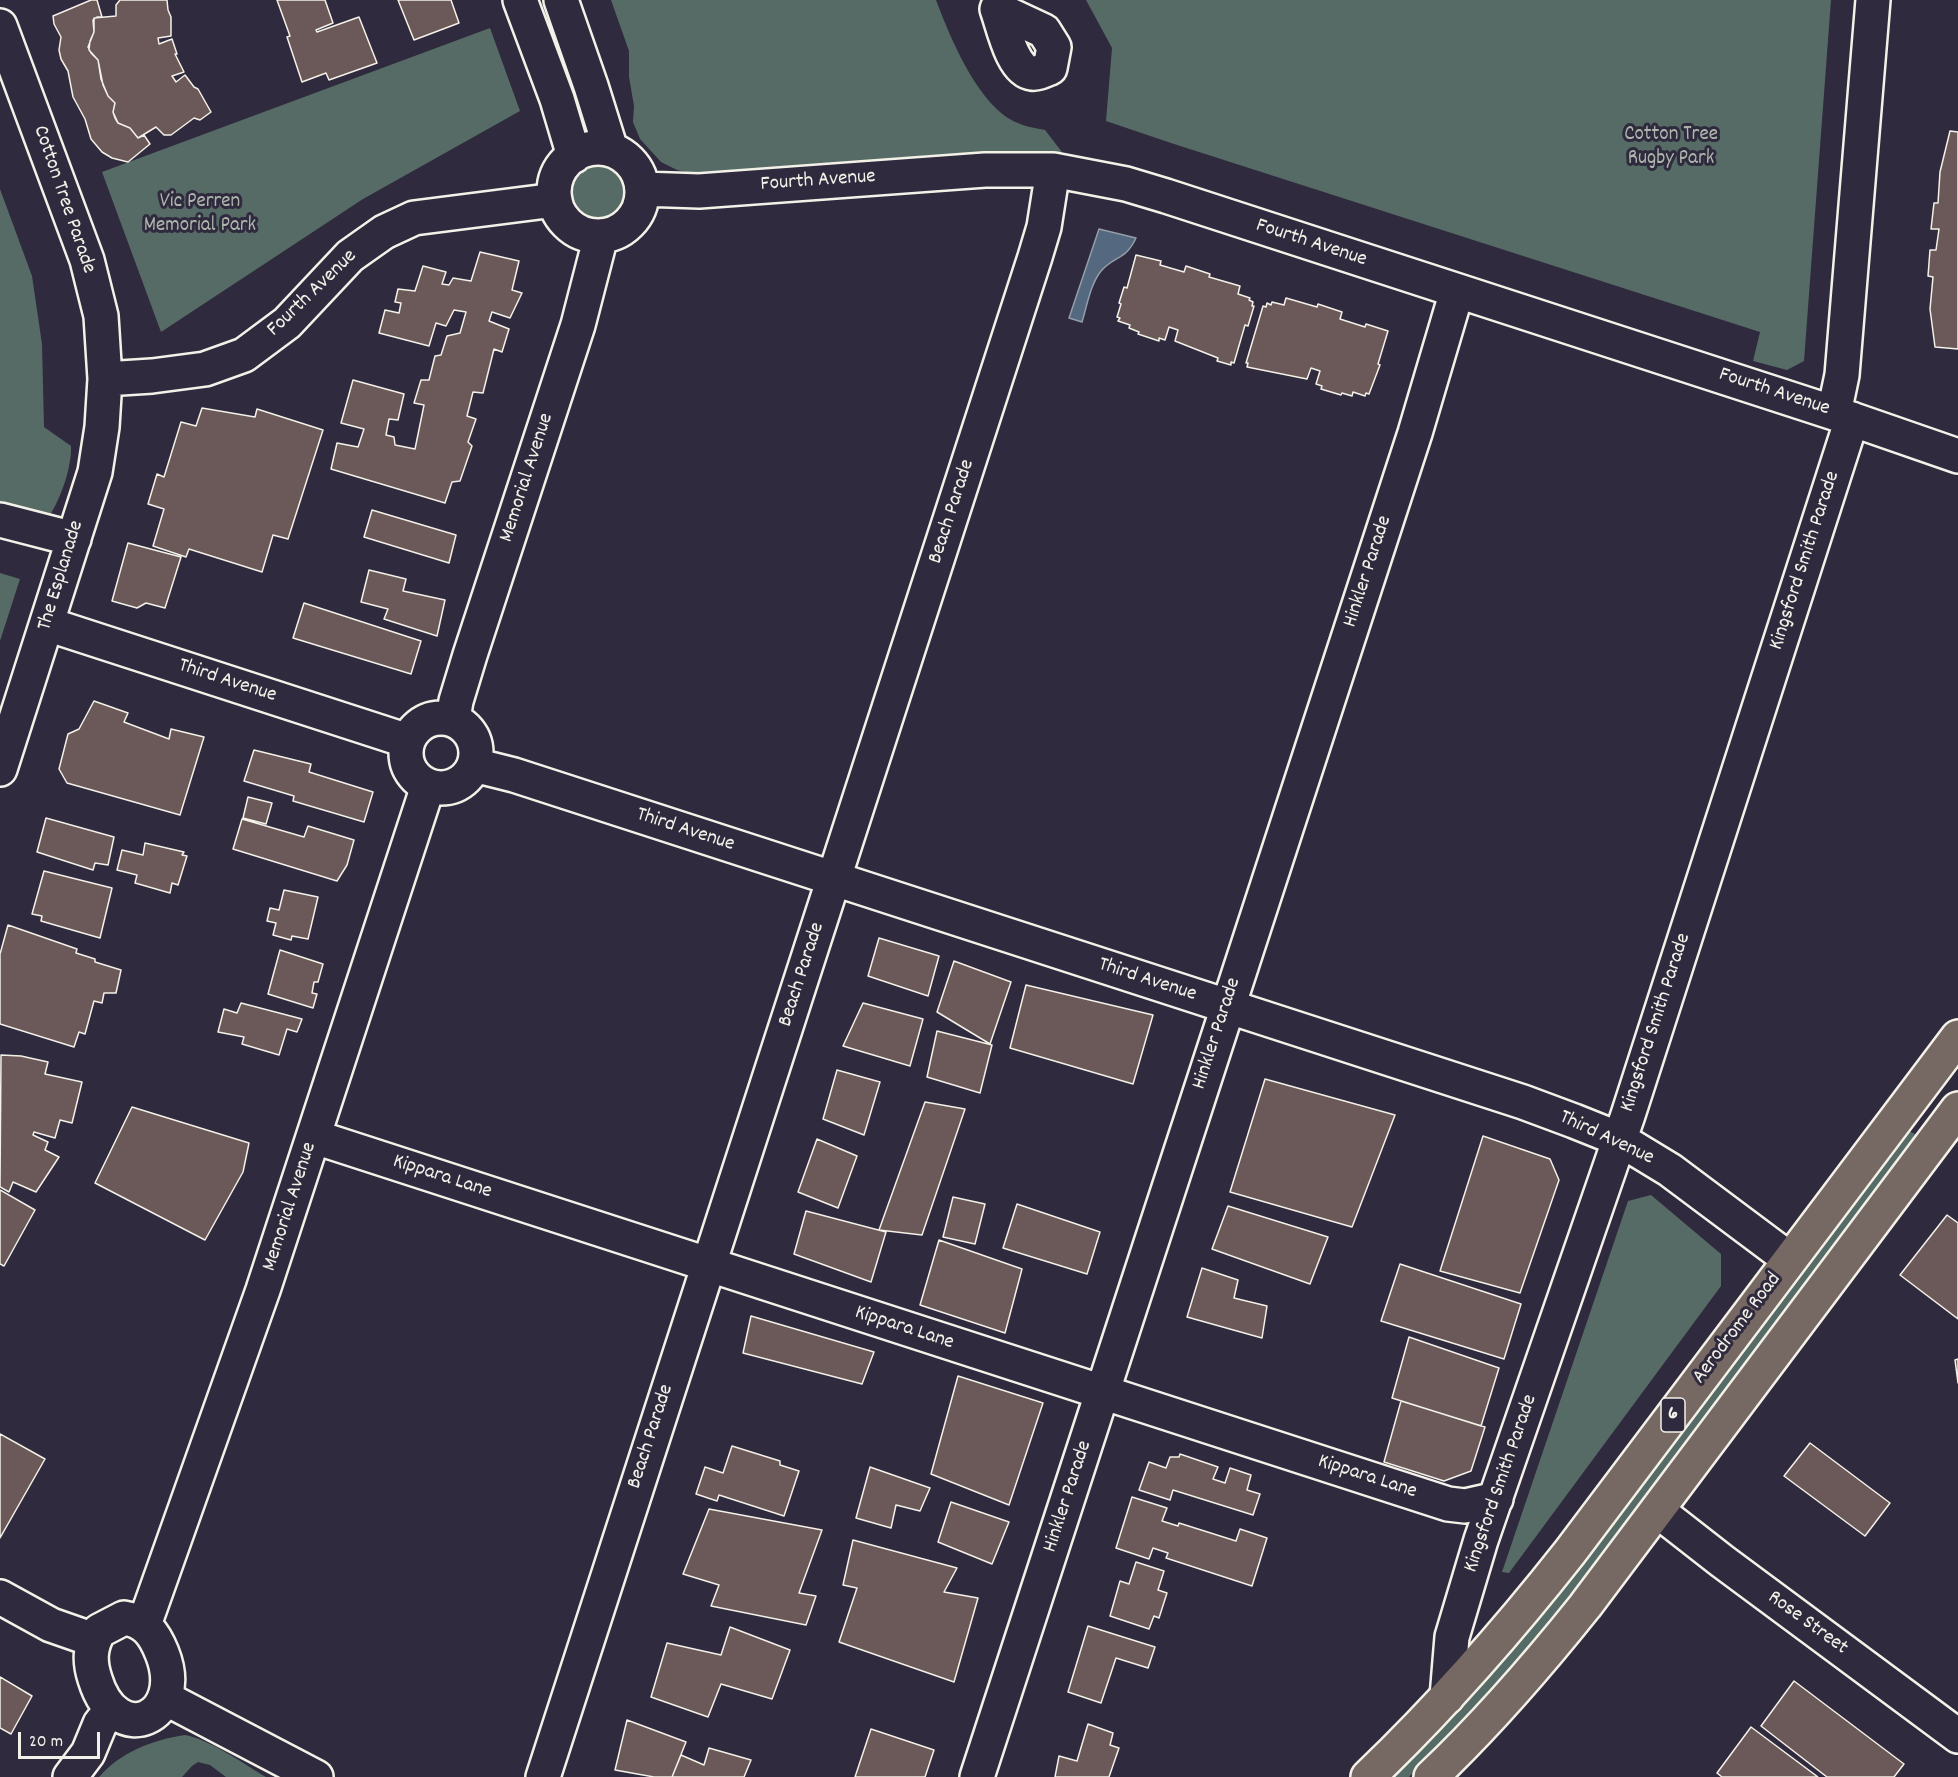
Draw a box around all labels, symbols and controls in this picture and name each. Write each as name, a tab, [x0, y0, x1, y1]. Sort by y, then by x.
street label: Cotton Tree Parade	[26, 123, 100, 277]
park label: Cotton Tree Rugby Park	[1624, 123, 1718, 173]
street label: Fourth Avenue	[760, 165, 876, 199]
park label: Vic Perren Memorial Park	[144, 190, 256, 240]
street label: Fourth Avenue	[1252, 214, 1370, 274]
street label: Fourth Avenue	[263, 245, 363, 343]
street label: Fourth Avenue	[1715, 363, 1833, 423]
street label: Memorial Avenue	[495, 410, 561, 546]
street label: Beach Parade	[924, 457, 982, 567]
street label: Kingsford Smith Parade	[1765, 469, 1847, 653]
street label: Hinkler Parade	[1339, 513, 1399, 631]
street label: The Esplanade	[33, 518, 91, 634]
street label: Third Avenue	[175, 654, 279, 710]
street label: Third Avenue	[633, 803, 737, 859]
street label: Beach Parade	[774, 920, 832, 1030]
street label: Kingsford Smith Parade	[1616, 931, 1698, 1115]
street label: Third Avenue	[1095, 953, 1199, 1009]
street label: Hinkler Parade	[1188, 975, 1248, 1093]
street label: Third Avenue	[1555, 1106, 1657, 1172]
street label: Memorial Avenue	[258, 1139, 324, 1275]
street label: Kippara Lane	[389, 1150, 495, 1206]
street label: Aerodrome Road	[1688, 1268, 1788, 1390]
street label: Kippara Lane	[851, 1301, 957, 1357]
street label: Beach Parade	[623, 1382, 681, 1492]
street label: Kingsford Smith Parade	[1460, 1392, 1544, 1576]
road number: 6	[1661, 1398, 1685, 1432]
street label: Hinkler Parade	[1039, 1438, 1099, 1556]
street label: Kippara Lane	[1314, 1450, 1420, 1506]
street label: Rose Street	[1762, 1586, 1852, 1662]
scale bar	[21, 1720, 104, 1758]
text: 20 m	[29, 1730, 63, 1755]

